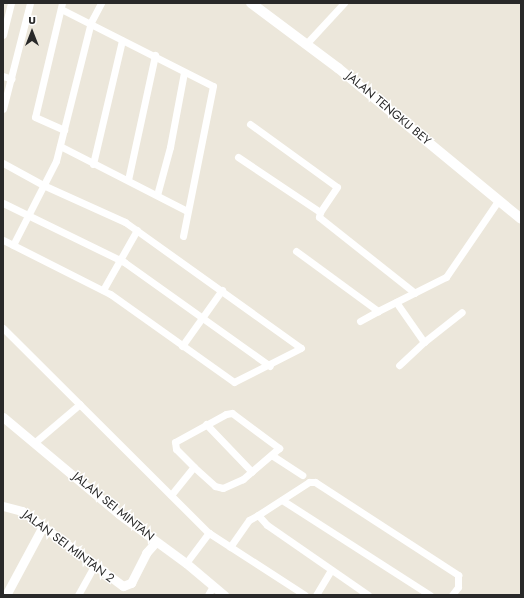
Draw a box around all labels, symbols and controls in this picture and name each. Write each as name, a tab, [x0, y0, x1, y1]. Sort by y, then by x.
north arrow	[12, 12, 52, 52]
text: U	[28, 12, 36, 28]
street label: JALAN TENGKU BEY	[343, 69, 433, 149]
street label: JALAN SEI MINTAN	[69, 470, 157, 544]
street label: JALAN SEI MINTAN 2	[19, 508, 117, 586]

